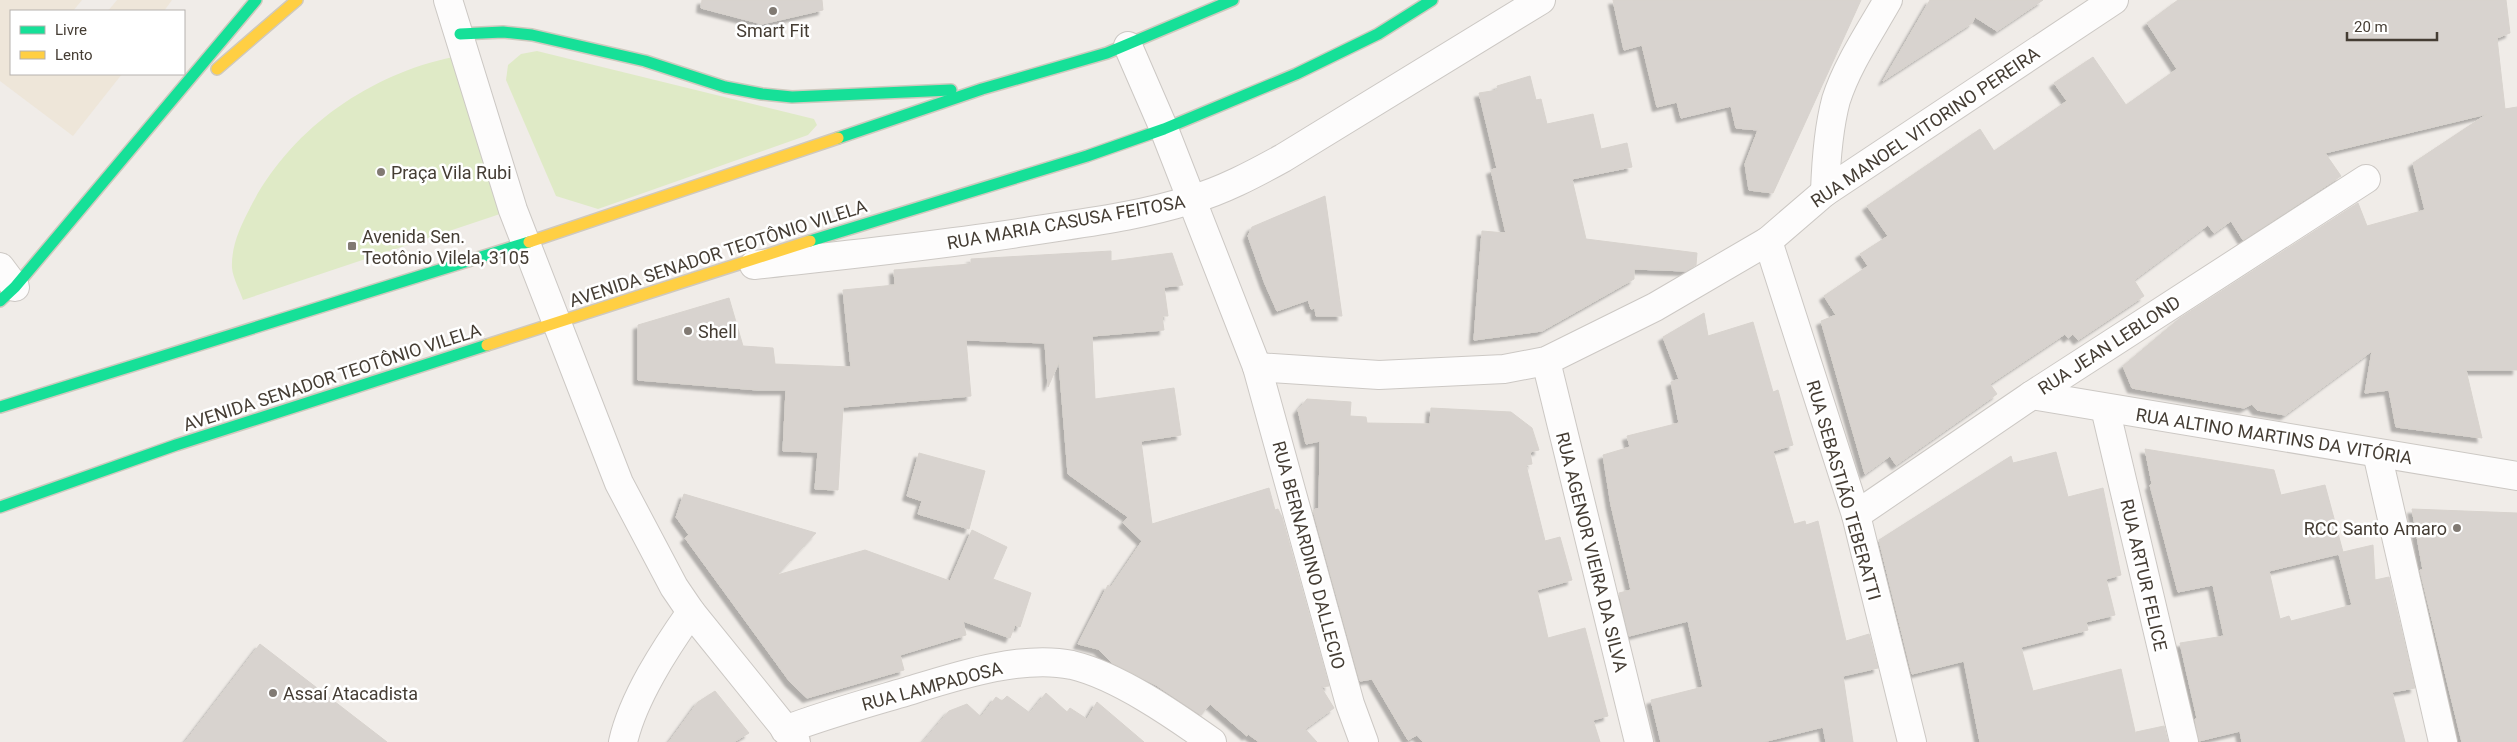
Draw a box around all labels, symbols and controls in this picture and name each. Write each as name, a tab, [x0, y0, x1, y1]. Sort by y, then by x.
marker: Smart Fit	[767, 5, 779, 17]
legend	[10, 10, 185, 75]
scale bar	[2347, 10, 2437, 42]
text: 20 m	[2354, 18, 2388, 36]
place label: Smart Fit	[736, 20, 810, 41]
text: Livre	[55, 21, 87, 39]
street label: RUA MANOEL VITORINO PEREIRA	[1807, 42, 2044, 212]
text: Lento	[55, 46, 93, 64]
place label: Praça Vila Rubi	[391, 162, 512, 183]
marker: Praça Vila Rubi	[375, 166, 387, 178]
street label: RUA MARIA CASUSA FEITOSA	[945, 191, 1187, 253]
street label: AVENIDA SENADOR TEOTÔNIO VILELA	[567, 195, 870, 311]
place label: Avenida Sen. Teotônio Vilela, 3105	[362, 226, 529, 268]
marker: Avenida Sen. Teotônio Vilela, 3105	[346, 240, 358, 252]
street label: RUA JEAN LEBLOND	[2034, 291, 2184, 399]
street label: AVENIDA SENADOR TEOTÔNIO VILELA	[181, 319, 484, 435]
place label: Shell	[698, 321, 737, 342]
marker: Shell	[682, 325, 694, 337]
street label: RUA SEBASTIÃO TEBERATTI	[1802, 378, 1886, 602]
street label: RUA ALTINO MARTINS DA VITÓRIA	[2134, 404, 2414, 468]
street label: RUA AGENOR VIEIRA DA SILVA	[1552, 430, 1632, 674]
street label: RUA BERNARDINO DALLECIO	[1268, 439, 1350, 671]
street label: RUA ARTUR FELICE	[2116, 497, 2172, 653]
place label: RCC Santo Amaro	[2304, 518, 2447, 539]
marker: RCC Santo Amaro	[2451, 522, 2463, 534]
street label: RUA LAMPADOSA	[859, 657, 1005, 715]
place label: Assaí Atacadista	[283, 683, 418, 704]
marker: Assaí Atacadista	[267, 687, 279, 699]

